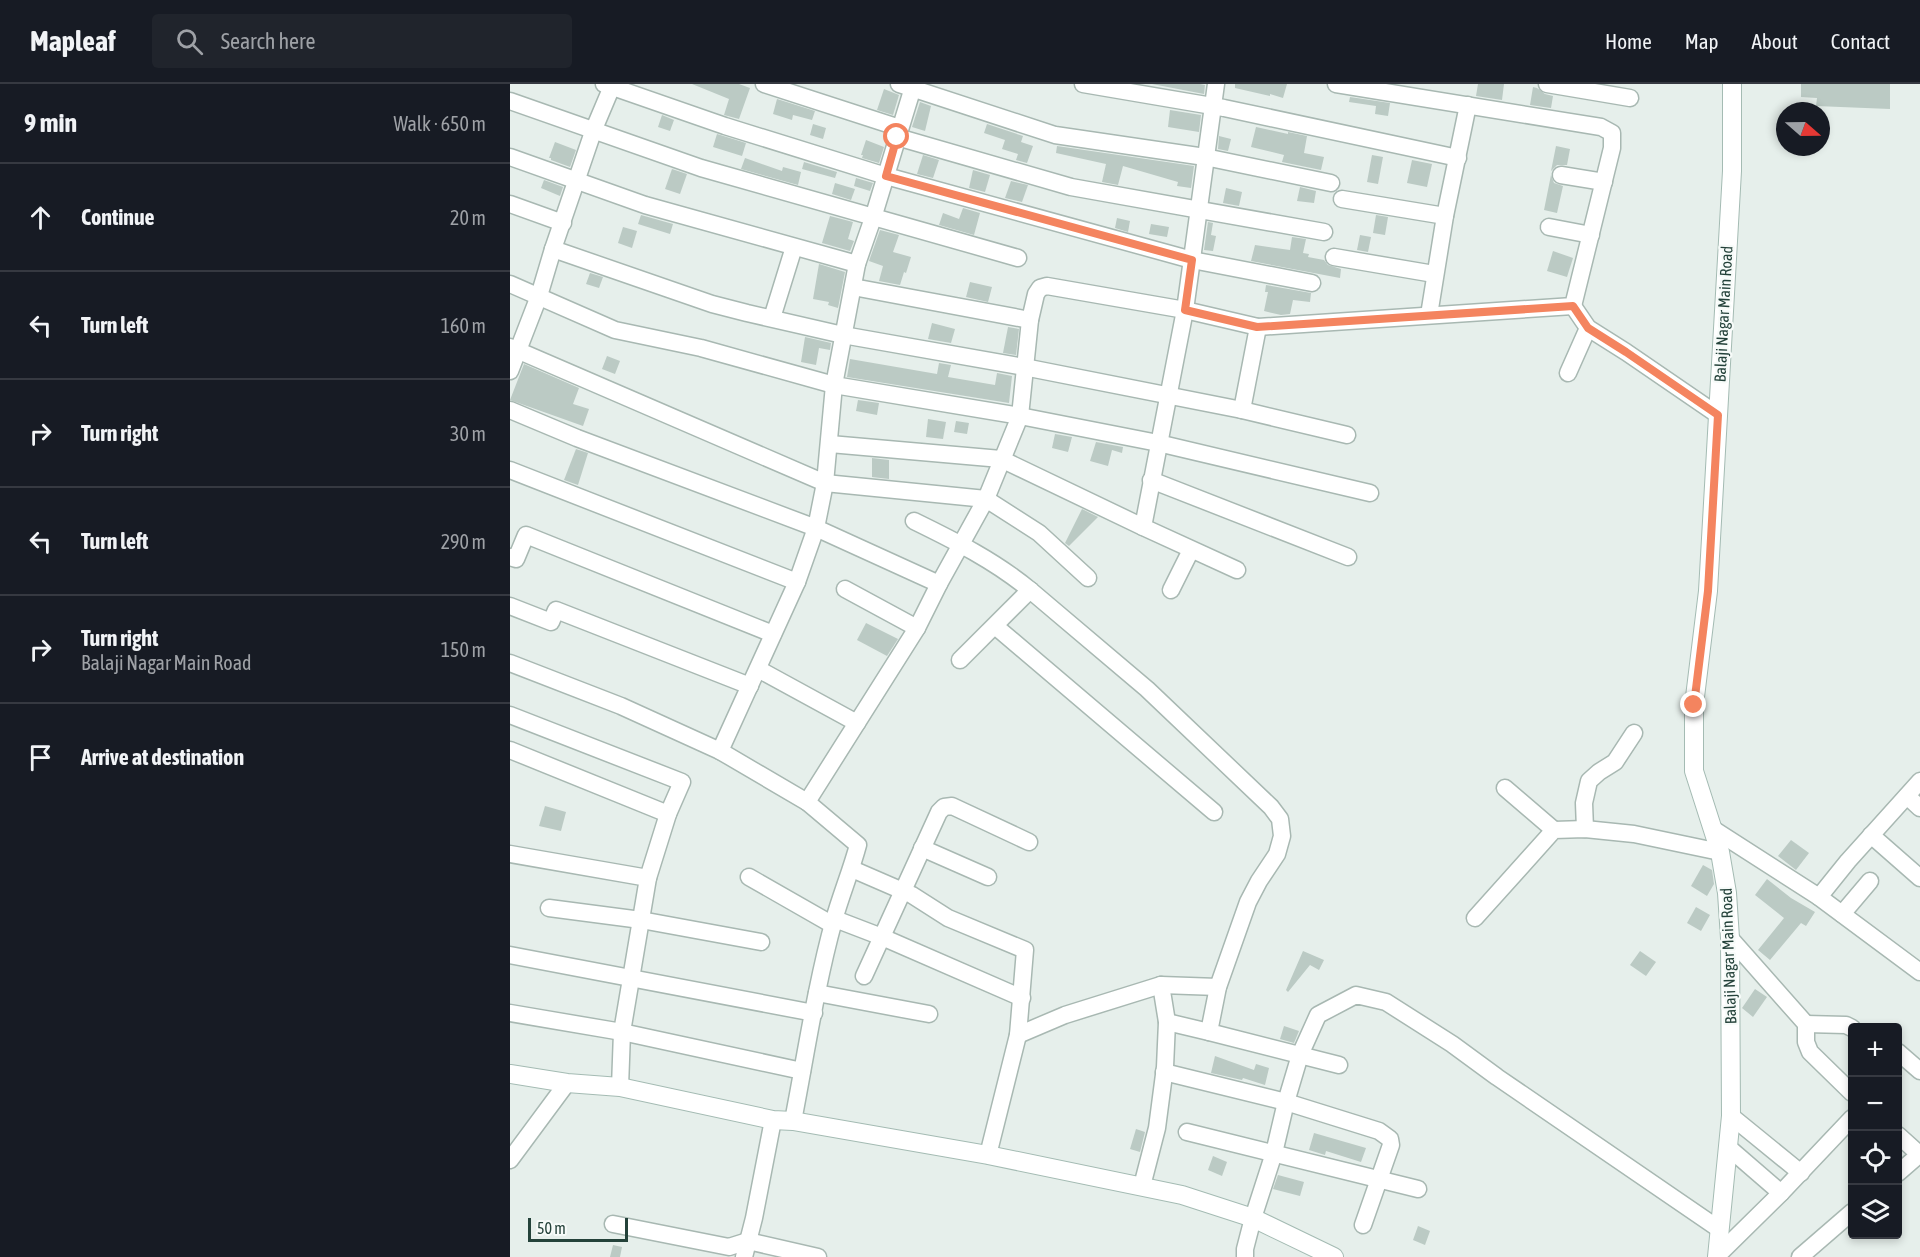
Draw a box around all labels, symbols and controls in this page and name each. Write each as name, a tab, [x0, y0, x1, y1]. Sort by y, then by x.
search box	[152, 14, 572, 68]
text: Mapleaf	[30, 25, 116, 57]
icon: search	[173, 25, 206, 58]
text: Search here	[221, 28, 316, 54]
text: Home	[1605, 29, 1652, 53]
text: Map	[1685, 29, 1719, 53]
text: About	[1752, 29, 1798, 53]
text: Contact	[1831, 29, 1890, 53]
north arrow	[1776, 102, 1830, 156]
text: 9 min	[24, 108, 77, 138]
text: Walk · 650 m	[394, 112, 486, 135]
route start	[883, 123, 909, 149]
icon: ahead	[24, 201, 57, 234]
text: Continue	[81, 204, 155, 230]
text: 20 m	[450, 206, 486, 229]
street label: Balaji Nagar Main Road	[1710, 245, 1737, 383]
icon: left	[24, 309, 57, 342]
text: Turn left	[81, 312, 148, 338]
text: 160 m	[441, 314, 486, 337]
icon: right	[24, 417, 57, 450]
text: Turn right	[81, 420, 158, 446]
text: 30 m	[450, 422, 486, 445]
icon: left	[24, 525, 57, 558]
text: Turn left	[81, 528, 148, 554]
text: 290 m	[441, 530, 486, 553]
text: Turn right	[81, 625, 158, 651]
icon: right	[24, 633, 57, 666]
text: 150 m	[441, 638, 486, 661]
text: Balaji Nagar Main Road	[81, 651, 251, 674]
route end	[1680, 691, 1706, 717]
icon: arrive	[24, 741, 57, 774]
text: Arrive at destination	[81, 744, 244, 770]
street label: Balaji Nagar Main Road	[1717, 887, 1740, 1024]
map controls	[1848, 1023, 1902, 1239]
button: +	[1848, 1023, 1902, 1077]
button: −	[1848, 1077, 1902, 1131]
button: locate	[1848, 1131, 1902, 1185]
button: layers	[1848, 1185, 1902, 1239]
scale bar	[528, 1215, 628, 1242]
text: 50 m	[537, 1219, 566, 1237]

